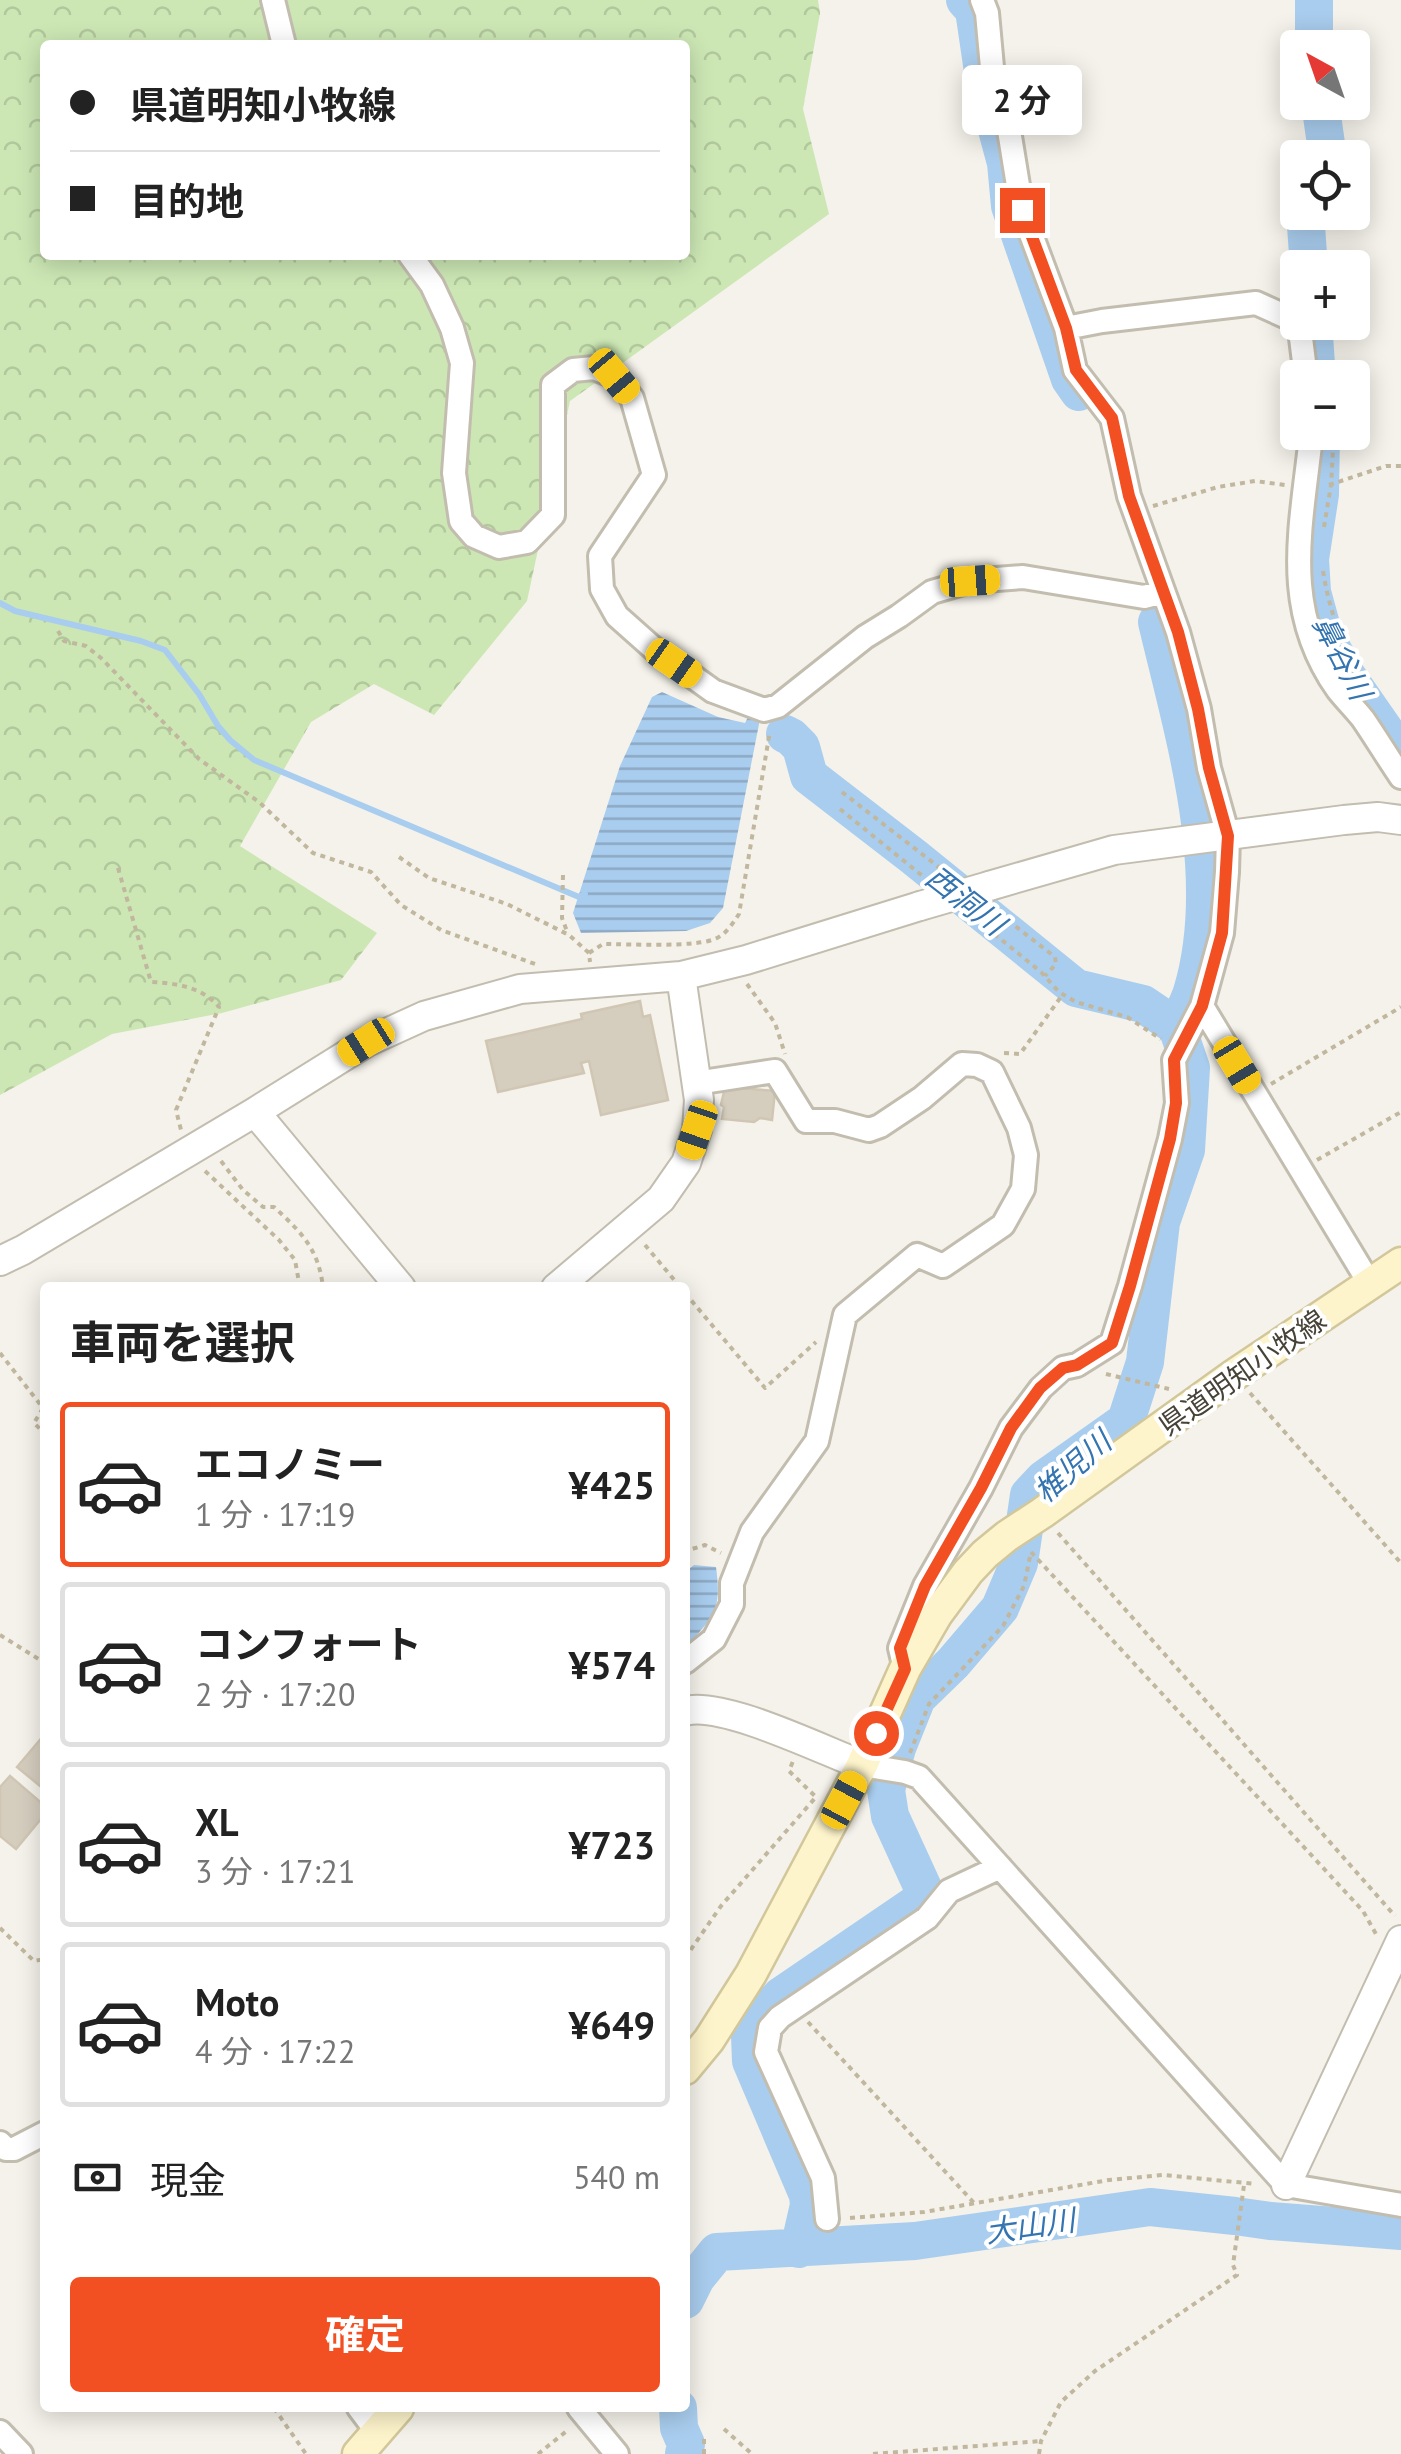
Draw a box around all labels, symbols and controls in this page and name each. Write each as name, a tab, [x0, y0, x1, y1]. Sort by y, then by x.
north arrow	[1280, 30, 1370, 120]
map controls	[1280, 30, 1370, 450]
callout: 2 分	[962, 65, 1082, 135]
text: 2 分	[993, 79, 1051, 121]
text: 県道明知小牧線	[130, 80, 396, 129]
button: locate	[1280, 140, 1370, 230]
text: 目的地	[130, 176, 244, 225]
route end	[1000, 188, 1045, 233]
button: +	[1280, 250, 1370, 340]
car	[583, 343, 645, 409]
button: −	[1280, 360, 1370, 450]
car	[939, 564, 1001, 598]
water label: 鼻谷川	[1305, 608, 1382, 709]
car	[641, 634, 707, 692]
water label: 西洞川	[919, 857, 1016, 945]
car	[333, 1013, 399, 1071]
car	[1209, 1032, 1265, 1098]
car	[673, 1097, 721, 1163]
street label: 県道明知小牧線	[1151, 1301, 1333, 1443]
text: 車両を選択	[70, 1313, 295, 1371]
water label: 椎児川	[1025, 1420, 1121, 1510]
text: エコノミー	[195, 1439, 385, 1488]
icon: car	[75, 1440, 165, 1530]
text: ¥425	[569, 1460, 655, 1509]
text: 1 分 · 17:19	[195, 1493, 355, 1535]
text: コンフォート	[195, 1619, 422, 1668]
icon: car	[75, 1620, 165, 1710]
text: ¥574	[569, 1640, 655, 1689]
text: 2 分 · 17:20	[195, 1673, 355, 1715]
route start	[854, 1711, 899, 1756]
car	[817, 1766, 871, 1834]
text: XL	[195, 1797, 239, 1846]
icon: car	[75, 1800, 165, 1890]
text: ¥723	[569, 1820, 655, 1869]
text: 3 分 · 17:21	[195, 1850, 355, 1892]
text: Moto	[195, 1977, 279, 2026]
icon: car	[75, 1980, 165, 2070]
text: ¥649	[569, 2000, 655, 2049]
text: 4 分 · 17:22	[195, 2030, 355, 2072]
icon: cash	[70, 2150, 125, 2205]
text: 現金	[150, 2155, 226, 2204]
text: 540 m	[573, 2156, 660, 2198]
water label: 大山川	[983, 2199, 1080, 2251]
button: 確定	[70, 2277, 660, 2392]

